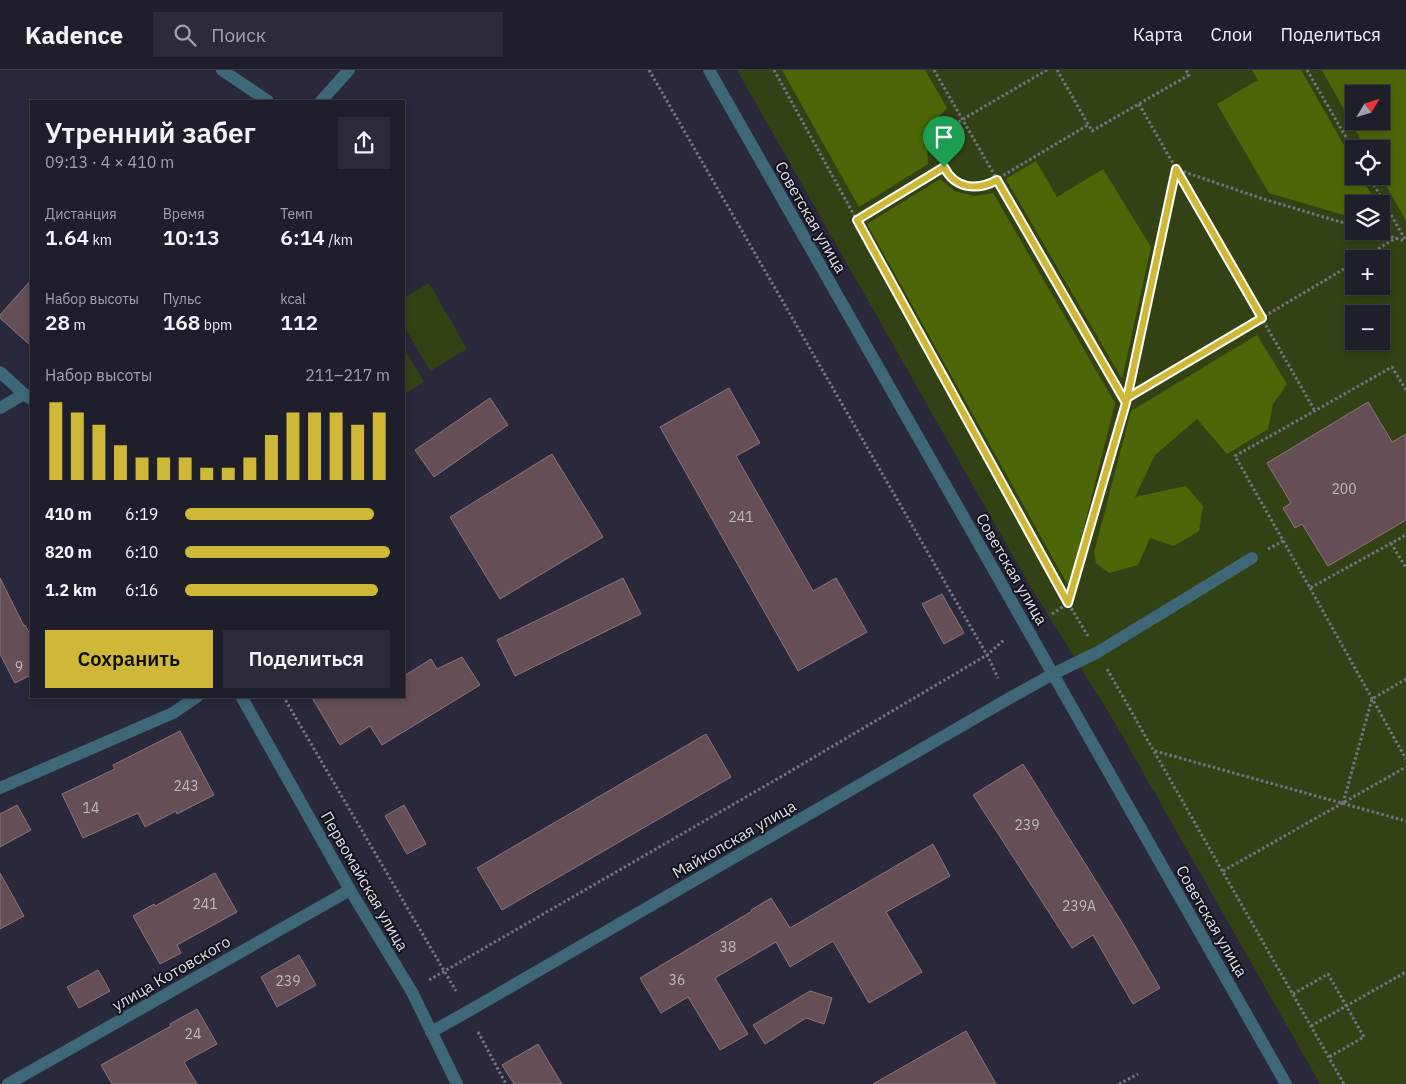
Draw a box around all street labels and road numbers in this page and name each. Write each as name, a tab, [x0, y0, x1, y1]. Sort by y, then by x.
street label: Советская улица	[771, 158, 851, 277]
street label: Советская улица	[972, 510, 1052, 629]
street label: Майкопская улица	[669, 795, 800, 883]
street label: Первомайская улица	[317, 808, 413, 955]
street label: Советская улица	[1172, 862, 1252, 981]
street label: улица Котовского	[108, 931, 234, 1015]

